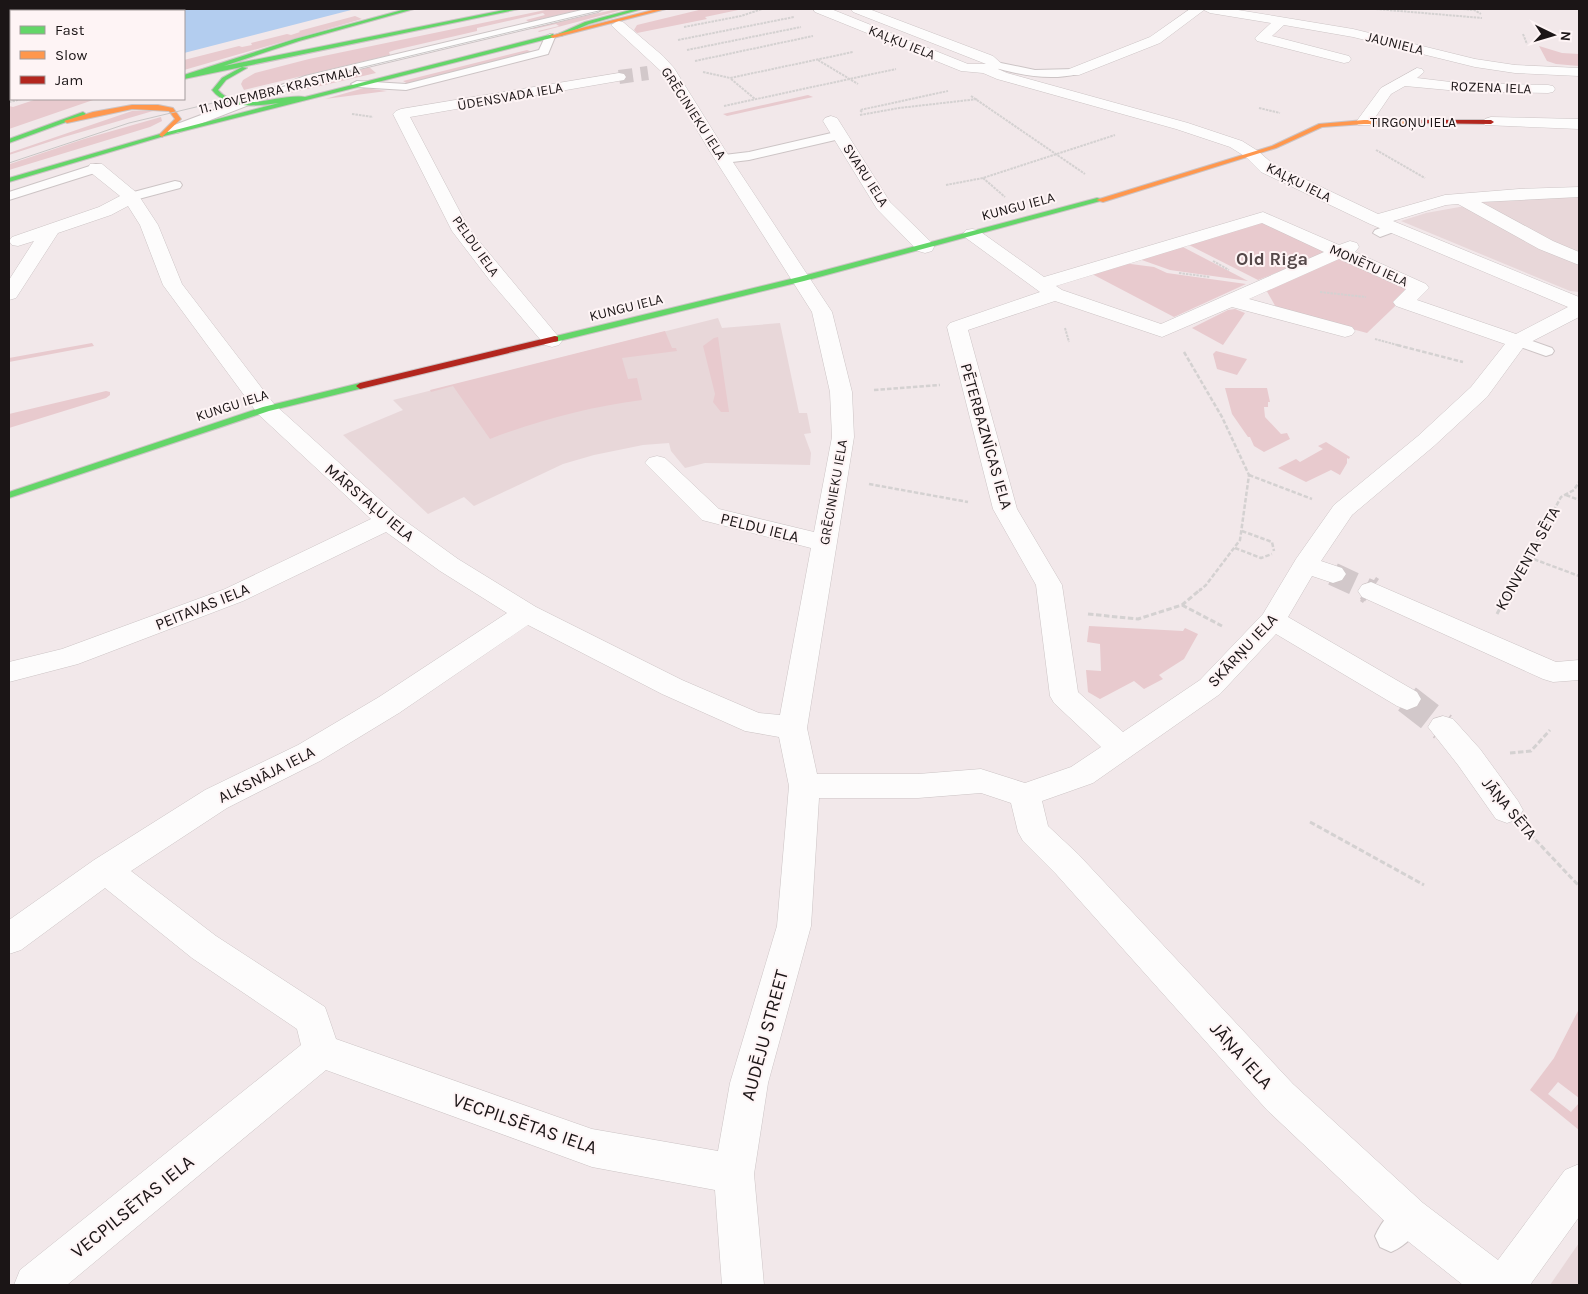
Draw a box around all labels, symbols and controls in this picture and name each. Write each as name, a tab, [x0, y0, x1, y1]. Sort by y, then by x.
legend	[10, 10, 185, 100]
north arrow	[1528, 10, 1578, 60]
text: Fast	[55, 21, 85, 39]
street label: KAĻĶU IELA	[866, 21, 938, 64]
street label: JAUNIELA	[1364, 28, 1425, 59]
text: N	[1557, 30, 1574, 42]
text: Slow	[55, 46, 87, 64]
street label: 11. NOVEMBRA KRASTMALA	[197, 61, 361, 118]
street label: GRĒCINIEKU IELA	[657, 64, 730, 163]
text: Jam	[55, 71, 83, 89]
street label: ROZENA IELA	[1450, 78, 1532, 97]
street label: ŪDENSVADA IELA	[456, 79, 564, 114]
street label: TIRGOŅU IELA	[1370, 114, 1456, 131]
street label: SVARU IELA	[839, 141, 892, 210]
street label: KAĻĶU IELA	[1264, 159, 1334, 206]
street label: KUNGU IELA	[980, 189, 1057, 224]
street label: PELDU IELA	[448, 213, 503, 280]
street label: MONĒTU IELA	[1327, 241, 1411, 290]
district label: Old Riga	[1236, 248, 1308, 270]
street label: KUNGU IELA	[588, 290, 665, 325]
street label: PĒTERBAZNĪCAS IELA	[957, 361, 1017, 511]
street label: KUNGU IELA	[194, 386, 270, 425]
street label: GRĒCINIEKU IELA	[816, 438, 851, 546]
street label: MĀRSTAĻU IELA	[321, 460, 418, 545]
street label: KONVENTA SĒTA	[1491, 503, 1564, 613]
street label: PELDU IELA	[719, 509, 801, 546]
street label: PEITAVAS IELA	[152, 579, 252, 634]
street label: SKĀRŅU IELA	[1203, 610, 1281, 691]
street label: ALKSNĀJA IELA	[215, 742, 318, 807]
street label: JĀŅA SĒTA	[1478, 774, 1541, 843]
street label: AUDĒJU STREET	[737, 967, 793, 1103]
street label: JĀŅA IELA	[1205, 1018, 1277, 1094]
street label: VECPILSĒTAS IELA	[450, 1089, 600, 1159]
street label: VECPILSĒTAS IELA	[67, 1151, 198, 1263]

